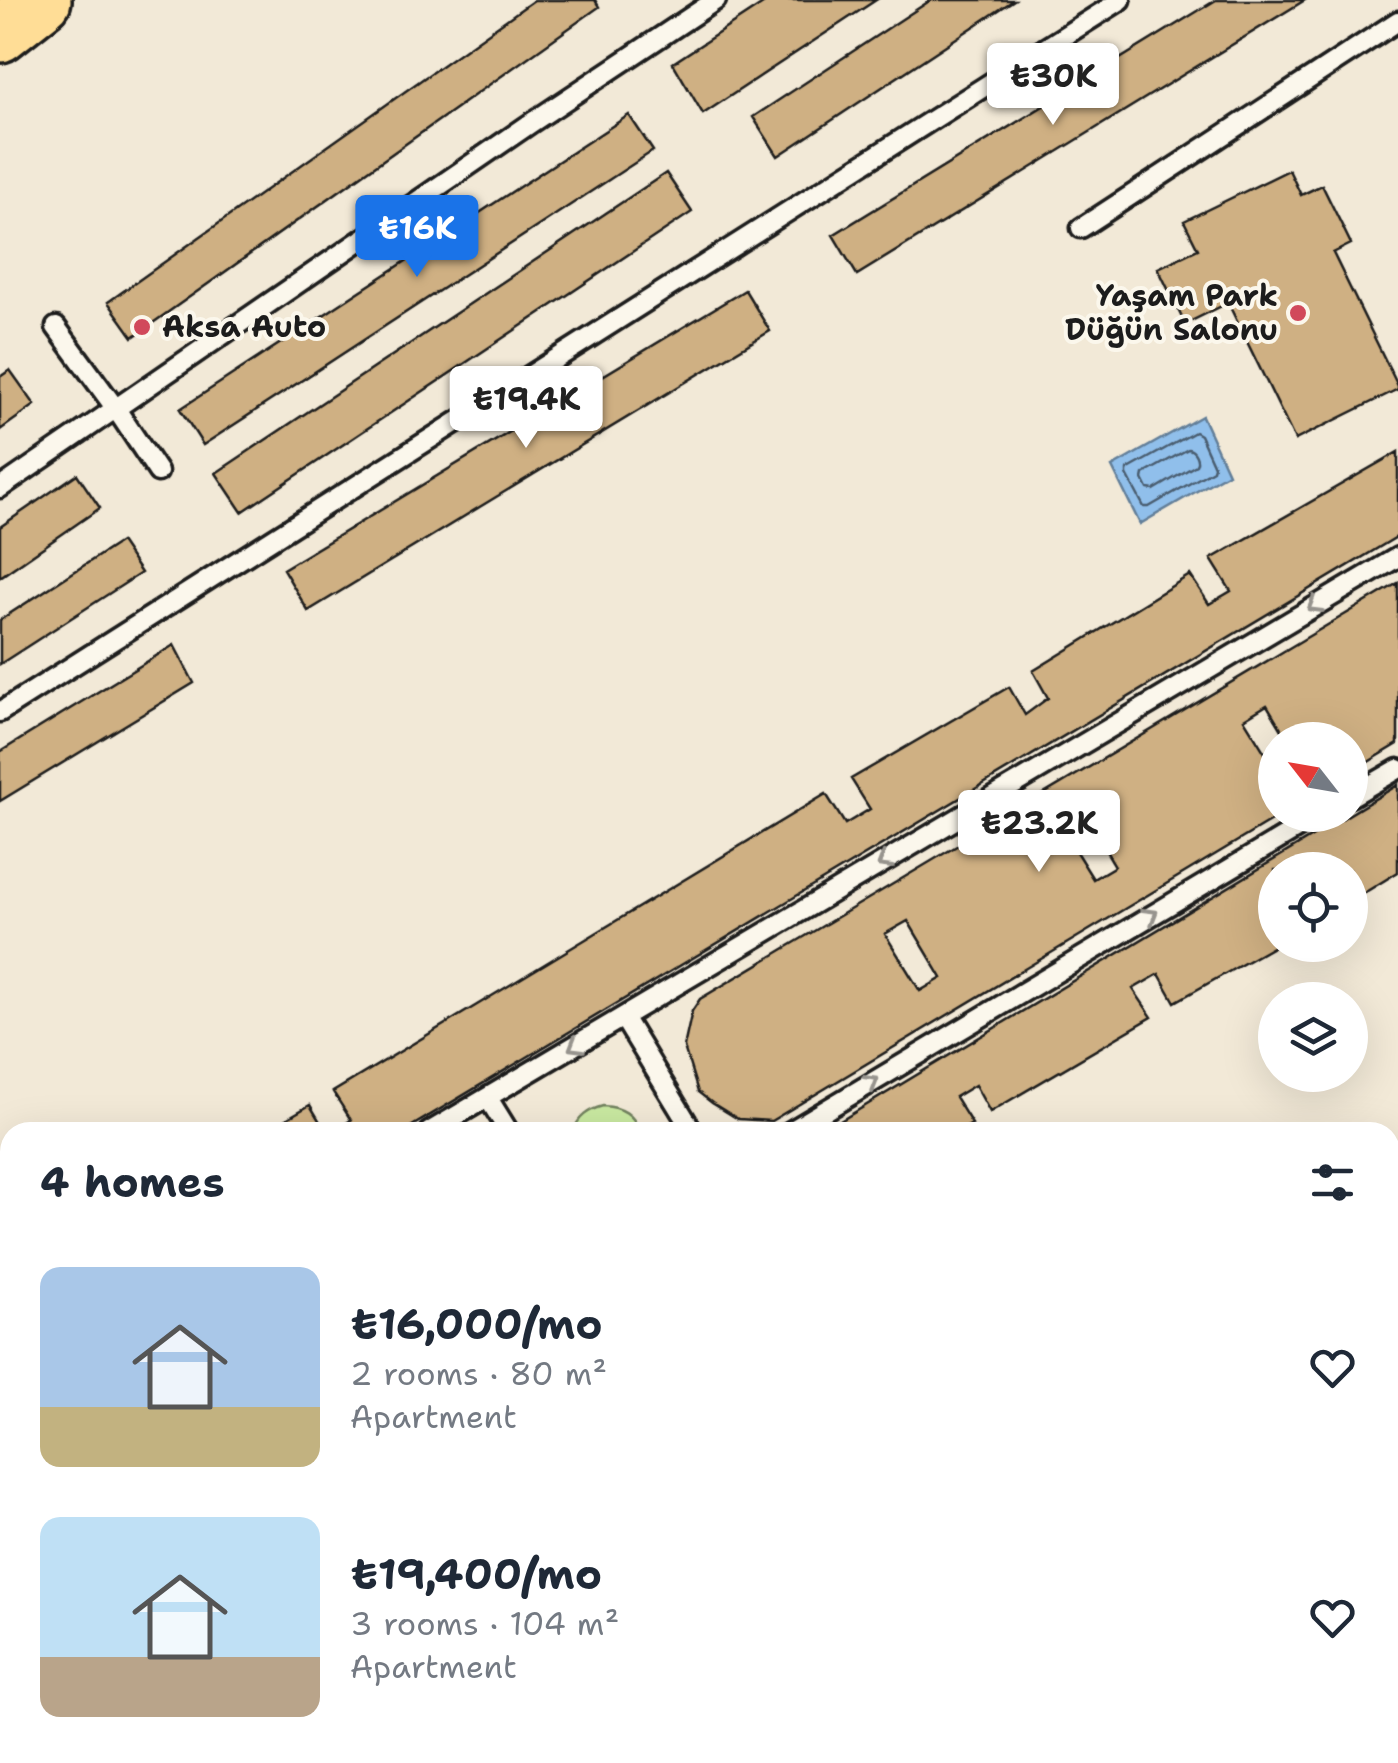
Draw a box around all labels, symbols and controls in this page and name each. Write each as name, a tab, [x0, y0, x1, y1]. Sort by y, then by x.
pin: ₺30K	[994, 43, 1112, 128]
text: ₺30K	[1009, 54, 1097, 97]
pin: ₺16K	[358, 195, 476, 280]
text: ₺16K	[377, 206, 457, 249]
place label: Yaşam Park Düğün Salonu	[1065, 275, 1278, 350]
marker: Yaşam Park Düğün Salonu	[1287, 302, 1309, 324]
place label: Aksa Auto	[162, 306, 326, 347]
marker: Aksa Auto	[131, 316, 153, 338]
pin: ₺19.4K	[445, 366, 607, 451]
text: ₺19.4K	[472, 377, 580, 420]
one-way arrow	[1307, 594, 1325, 614]
north arrow	[1258, 722, 1368, 832]
map controls	[1258, 722, 1368, 1092]
pin: ₺23.2K	[958, 790, 1120, 875]
text: ₺23.2K	[980, 801, 1098, 844]
one-way arrow	[877, 850, 895, 869]
button: locate	[1258, 852, 1368, 962]
one-way arrow	[1140, 908, 1158, 927]
button: layers	[1258, 982, 1368, 1092]
one-way arrow	[568, 1034, 586, 1053]
one-way arrow	[861, 1075, 879, 1094]
text: 4 homes	[40, 1154, 225, 1210]
icon: filters	[1305, 1155, 1360, 1210]
text: ₺16,000/mo	[350, 1296, 603, 1352]
icon: home	[120, 1307, 240, 1427]
icon: heart	[1305, 1340, 1360, 1395]
text: 2 rooms · 80 m²	[350, 1352, 607, 1395]
text: Apartment	[350, 1395, 517, 1438]
text: ₺19,400/mo	[350, 1546, 602, 1602]
icon: home	[120, 1557, 240, 1677]
icon: heart	[1305, 1590, 1360, 1645]
text: 3 rooms · 104 m²	[350, 1602, 619, 1645]
text: Apartment	[350, 1645, 517, 1688]

